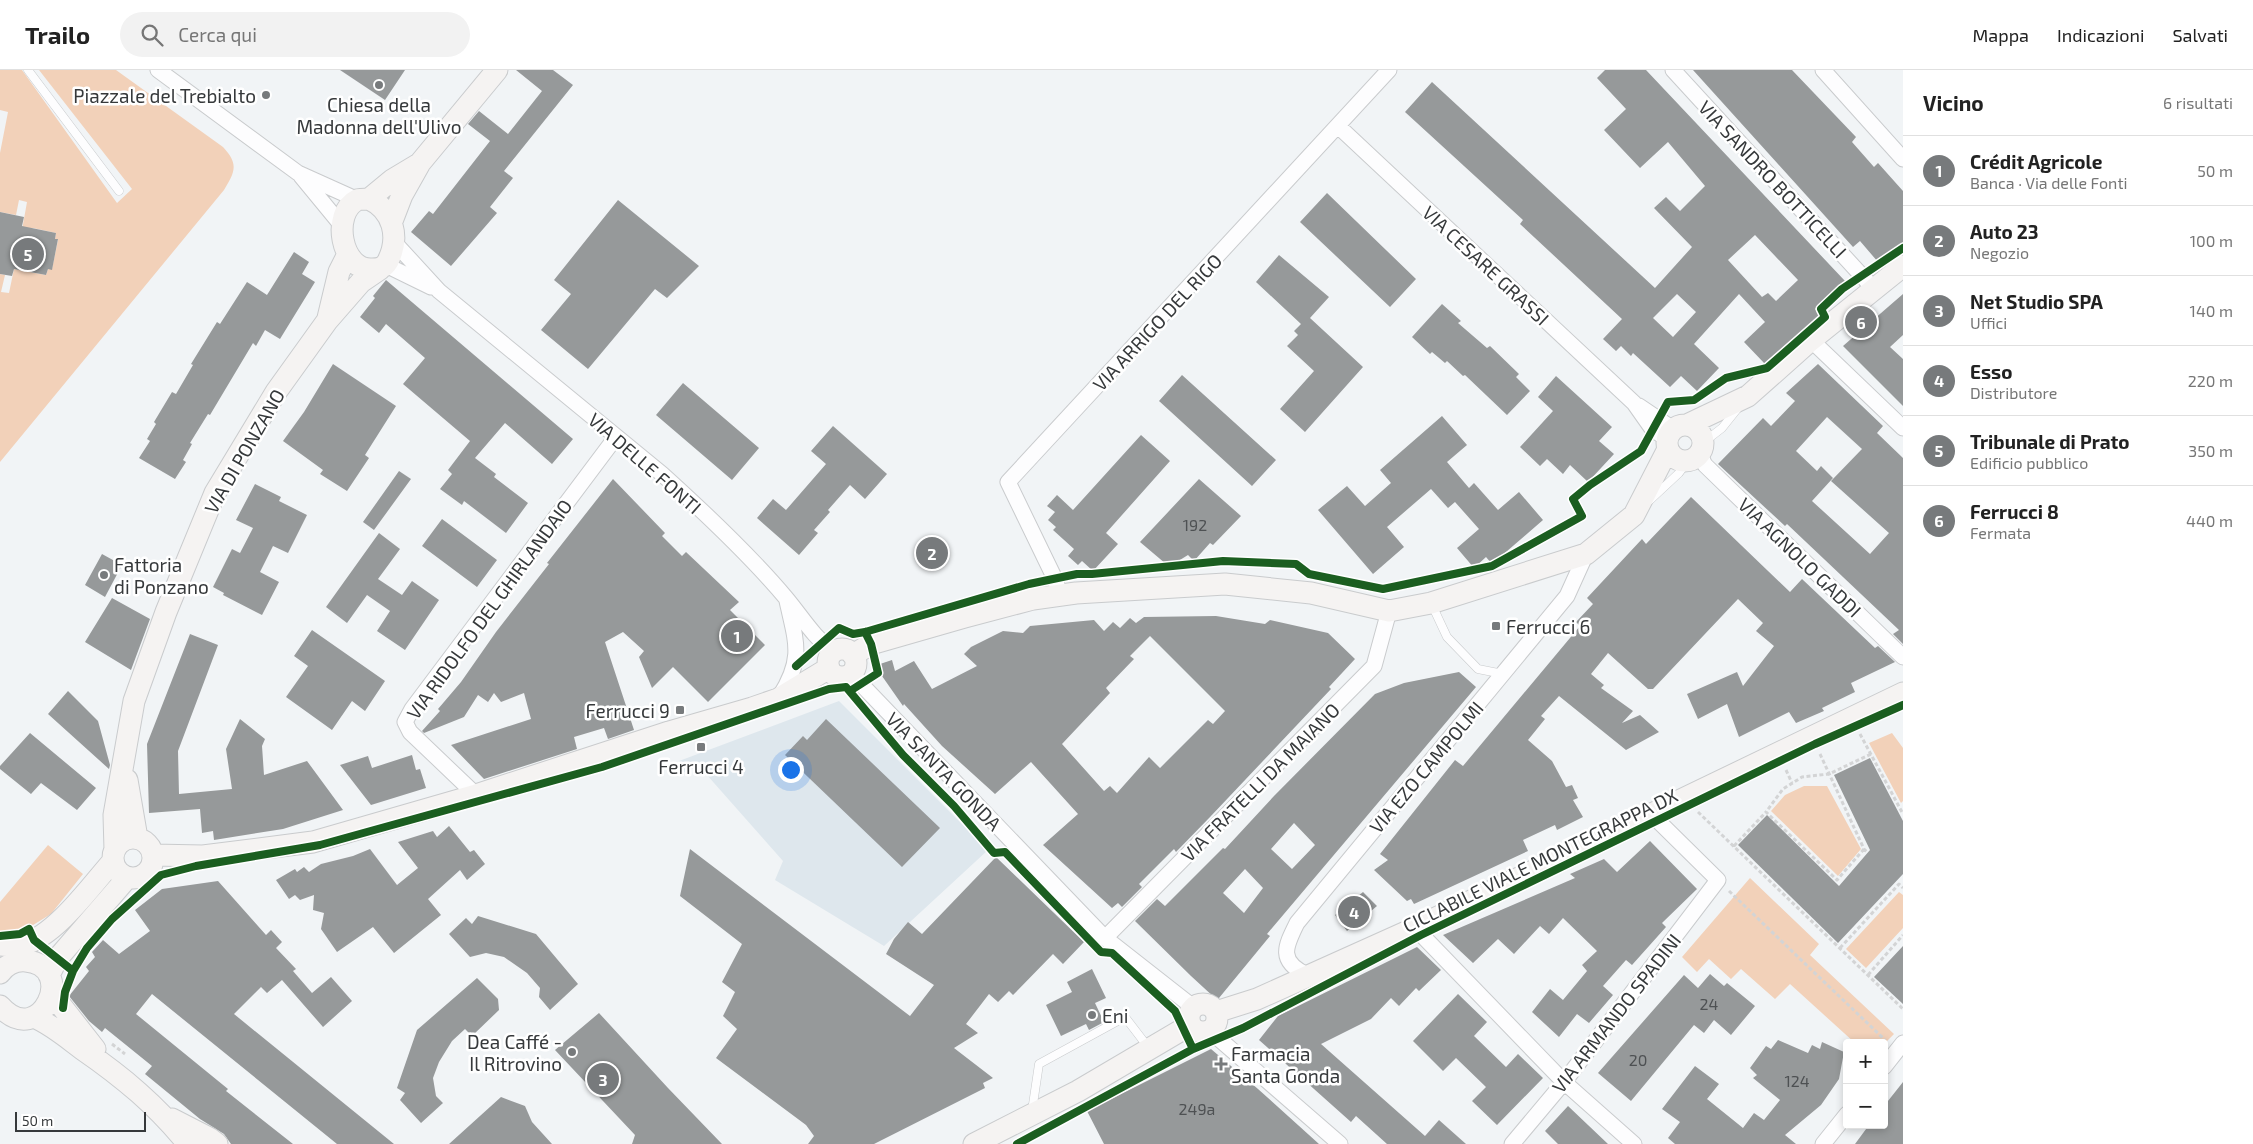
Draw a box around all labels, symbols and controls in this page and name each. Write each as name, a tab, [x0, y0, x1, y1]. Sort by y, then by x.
search box	[120, 12, 470, 57]
text: Trailo	[25, 20, 90, 49]
icon: search	[138, 21, 166, 49]
text: Cerca qui	[178, 23, 257, 46]
text: Mappa	[1973, 24, 2029, 46]
text: Indicazioni	[2057, 24, 2144, 46]
text: Salvati	[2172, 24, 2228, 46]
marker: Chiesa della Madonna dell'Ulivo	[373, 79, 385, 91]
place label: Piazzale del Trebialto	[73, 84, 256, 107]
marker: Piazzale del Trebialto	[260, 89, 272, 101]
text: Vicino	[1923, 90, 1984, 115]
place label: Chiesa della Madonna dell'Ulivo	[296, 93, 462, 138]
text: 6 risultati	[2163, 93, 2233, 112]
street label: VIA SANDRO BOTTICELLI	[1694, 96, 1852, 262]
text: Crédit Agricole	[1970, 150, 2102, 173]
text: 1	[1936, 161, 1942, 180]
text: 50 m	[2197, 161, 2233, 180]
text: Banca · Via delle Fonti	[1970, 173, 2127, 192]
street label: VIA CESARE GRASSI	[1418, 200, 1554, 330]
text: Auto 23	[1970, 220, 2039, 243]
text: 2	[1934, 231, 1944, 250]
text: 100 m	[2190, 231, 2233, 250]
pin: 5	[12, 235, 44, 273]
text: Negozio	[1970, 243, 2029, 262]
street label: VIA ARRIGO DEL RIGO	[1088, 249, 1226, 395]
text: Net Studio SPA	[1970, 290, 2103, 313]
text: 3	[1934, 301, 1944, 320]
text: 140 m	[2190, 301, 2233, 320]
pin: 6	[1845, 303, 1877, 341]
text: Uffici	[1970, 313, 2007, 332]
text: Esso	[1970, 360, 2012, 383]
text: 4	[1934, 371, 1944, 390]
text: 220 m	[2188, 371, 2233, 390]
text: Distributore	[1970, 383, 2057, 402]
street label: VIA DI PONZANO	[199, 385, 289, 517]
street label: VIA DELLE FONTI	[584, 408, 706, 518]
text: Tribunale di Prato	[1970, 430, 2130, 453]
text: 5	[1935, 441, 1943, 460]
text: 350 m	[2188, 441, 2233, 460]
text: Edificio pubblico	[1970, 453, 2088, 472]
street label: VIA AGNOLO GADDI	[1734, 493, 1866, 621]
street label: VIA RIDOLFO DEL GHIRLANDAIO	[401, 495, 577, 723]
text: Ferrucci 8	[1970, 500, 2059, 523]
text: 6	[1934, 511, 1944, 530]
text: 440 m	[2186, 511, 2233, 530]
house number: 192	[1183, 515, 1207, 534]
text: Fermata	[1970, 523, 2031, 542]
pin: 2	[916, 534, 948, 572]
place label: Fattoria di Ponzano	[114, 553, 209, 598]
marker: Fattoria di Ponzano	[98, 569, 110, 581]
place label: Ferrucci 6	[1506, 615, 1590, 638]
pin: 1	[721, 617, 753, 655]
marker: Ferrucci 6	[1490, 620, 1502, 632]
street label: VIA EZO CAMPOLMI	[1364, 696, 1488, 838]
street label: VIA FRATELLI DA MAIANO	[1176, 698, 1344, 866]
place label: Ferrucci 9	[586, 699, 670, 722]
marker: Ferrucci 9	[674, 704, 686, 716]
street label: VIA SANTA GONDA	[882, 707, 1007, 835]
marker: Ferrucci 4	[695, 741, 707, 753]
place label: Ferrucci 4	[658, 755, 744, 778]
your location	[778, 757, 804, 783]
street label: CICLABILE VIALE MONTEGRAPPA DX	[1399, 783, 1682, 937]
pin: 4	[1338, 893, 1370, 931]
street label: VIA ARMANDO SPADINI	[1547, 929, 1685, 1097]
house number: 24	[1700, 994, 1719, 1013]
place label: Eni	[1102, 1004, 1128, 1027]
marker: Eni	[1086, 1009, 1098, 1021]
place label: Dea Caffé - Il Ritrovino	[467, 1030, 562, 1075]
map controls	[1843, 1039, 1888, 1129]
button: +	[1843, 1039, 1888, 1084]
place label: Farmacia Santa Gonda	[1231, 1042, 1340, 1087]
marker: Dea Caffé - Il Ritrovino	[566, 1046, 578, 1058]
house number: 20	[1629, 1050, 1647, 1069]
marker: Farmacia Santa Gonda	[1215, 1058, 1227, 1070]
pin: 3	[587, 1060, 619, 1098]
house number: 124	[1784, 1071, 1810, 1090]
button: −	[1843, 1084, 1888, 1129]
house number: 249a	[1179, 1099, 1215, 1118]
scale bar	[15, 1109, 146, 1132]
text: 50 m	[22, 1112, 53, 1129]

